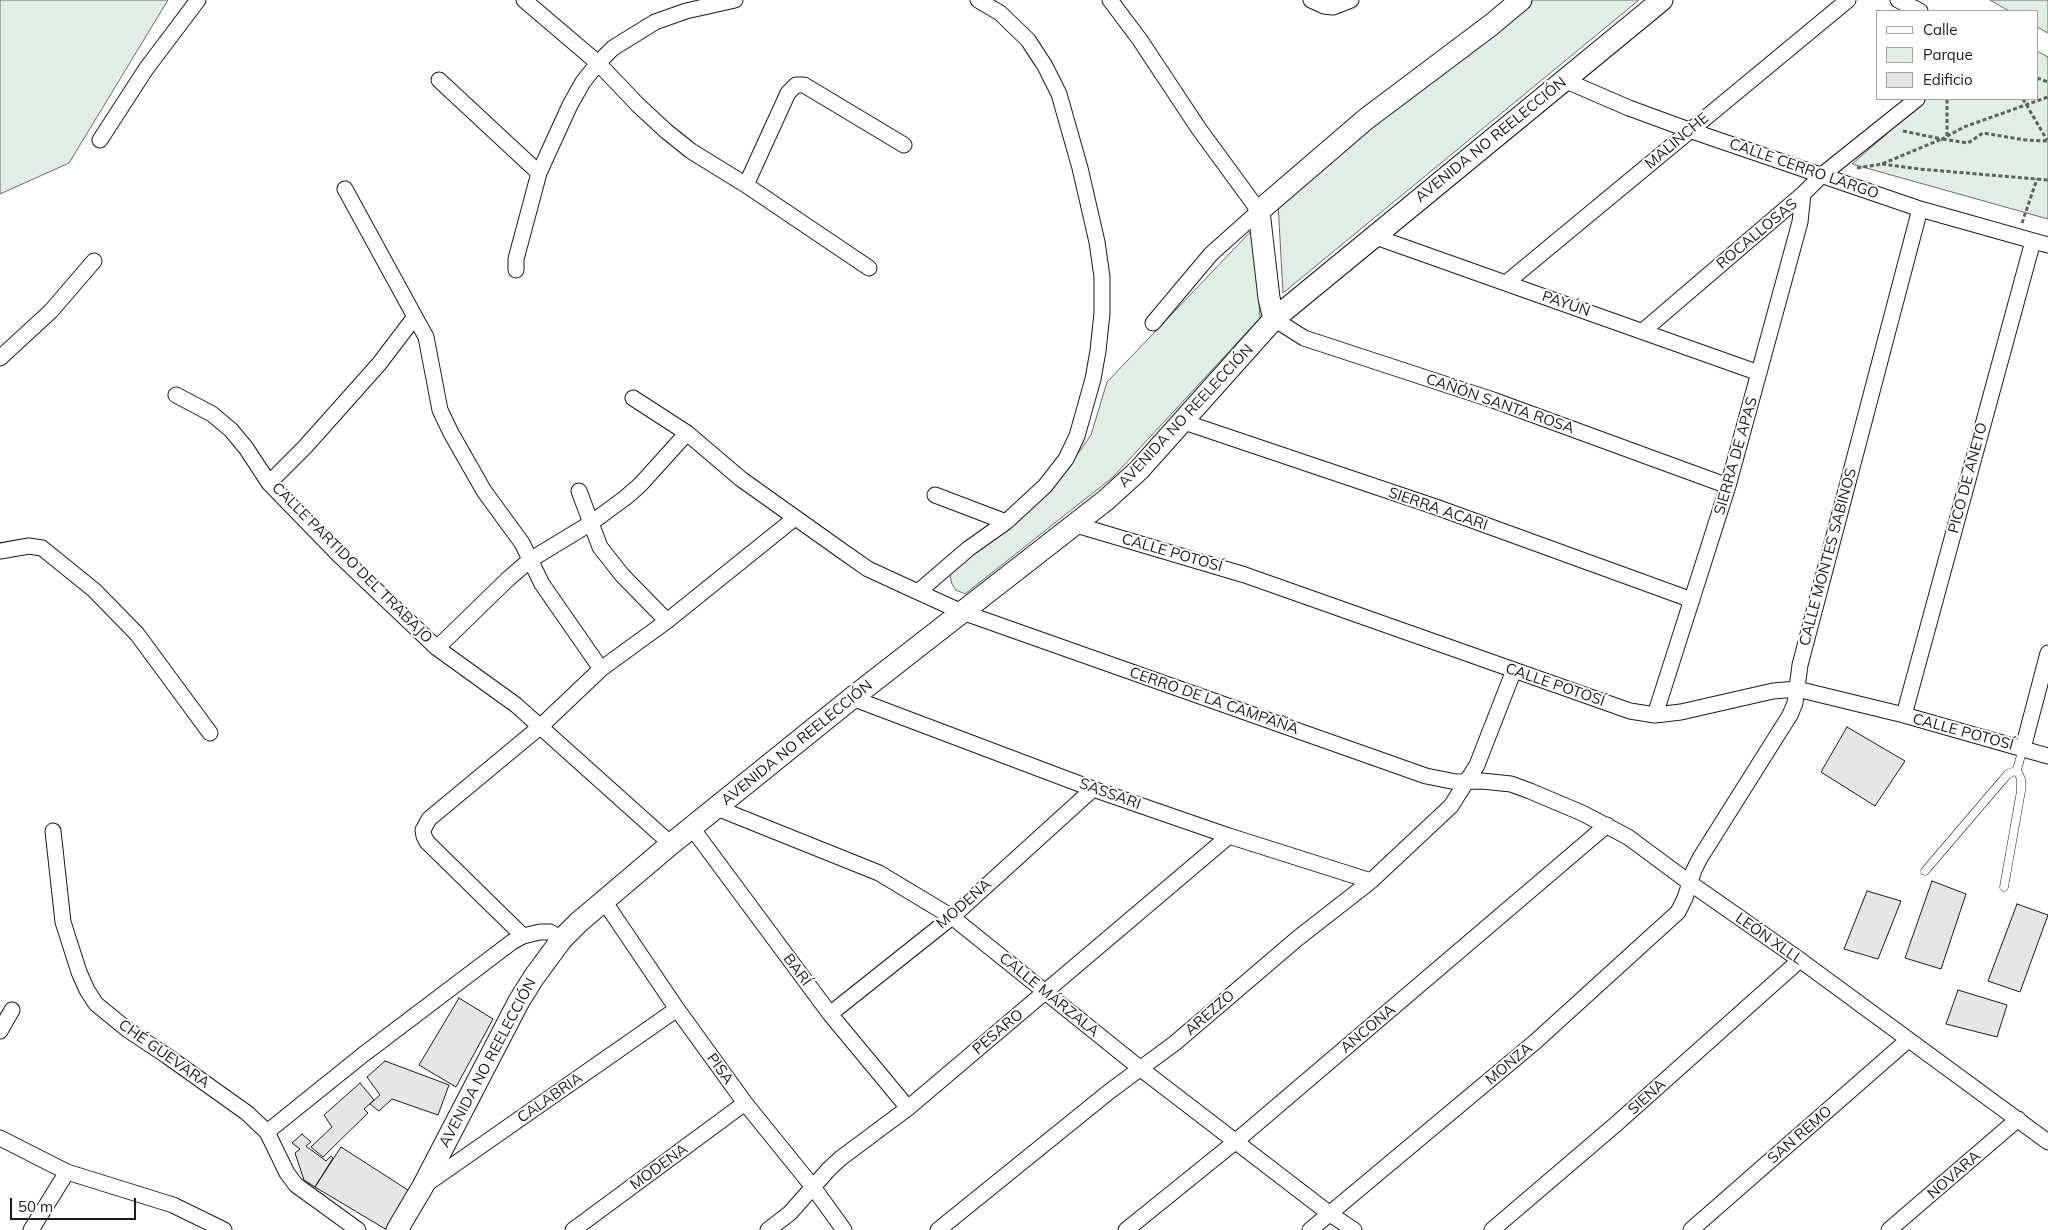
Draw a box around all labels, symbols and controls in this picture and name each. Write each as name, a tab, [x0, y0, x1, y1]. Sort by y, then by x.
legend	[1876, 10, 2038, 100]
text: Calle	[1923, 20, 1957, 39]
text: Parque	[1923, 45, 1973, 64]
text: Edificio	[1923, 70, 1973, 89]
street label: AVENIDA NO REELECCIÓN	[1412, 74, 1570, 206]
street label: MALINCHE	[1641, 109, 1713, 173]
street label: CALLE CERRO LARGO	[1727, 135, 1881, 203]
street label: ROCALLOSAS	[1713, 195, 1801, 273]
street label: PAYÚN	[1539, 287, 1593, 321]
street label: AVENIDA NO REELECCIÓN	[1115, 341, 1257, 491]
street label: CAÑÓN SANTA ROSA	[1424, 370, 1576, 438]
street label: SIERRA DE APAS	[1711, 395, 1761, 517]
street label: PICO DE ANETO	[1945, 421, 1991, 535]
street label: CALLE MONTES SABINOS	[1796, 466, 1860, 648]
street label: CALLE PARTIDO DEL TRABAJO	[268, 479, 436, 647]
street label: SIERRA ACARI	[1386, 484, 1490, 534]
street label: CALLE POTOSÍ	[1120, 530, 1224, 576]
street label: CALLE POTOSÍ	[1503, 660, 1607, 710]
street label: CERRO DE LA CAMPAÑA	[1127, 664, 1301, 738]
street label: AVENIDA NO REELECCIÓN	[718, 677, 876, 809]
street label: CALLE POTOSÍ	[1910, 710, 2016, 754]
street label: SASSARI	[1077, 775, 1143, 813]
street label: MODENA	[933, 875, 995, 933]
street label: LEÓN XLLL	[1732, 909, 1806, 969]
street label: CALLE MÁRZALA	[996, 949, 1102, 1041]
street label: BARÍ	[779, 950, 815, 990]
street label: AVENIDA NO REELECCIÓN	[436, 975, 540, 1151]
street label: AREZZO	[1182, 987, 1238, 1039]
street label: ANCONA	[1337, 1001, 1399, 1057]
street label: PESARO	[969, 1006, 1027, 1058]
street label: CHÉ GUEVARA	[115, 1016, 213, 1092]
street label: MONZA	[1482, 1039, 1536, 1089]
street label: PISA	[703, 1050, 737, 1088]
street label: CALABRIA	[514, 1069, 586, 1127]
street label: SIENA	[1625, 1075, 1669, 1119]
street label: SAN REMO	[1764, 1102, 1836, 1168]
street label: MODENA	[627, 1140, 691, 1194]
street label: NOVARA	[1924, 1147, 1984, 1203]
scale bar	[12, 1188, 139, 1220]
text: 50 m	[18, 1197, 53, 1216]

